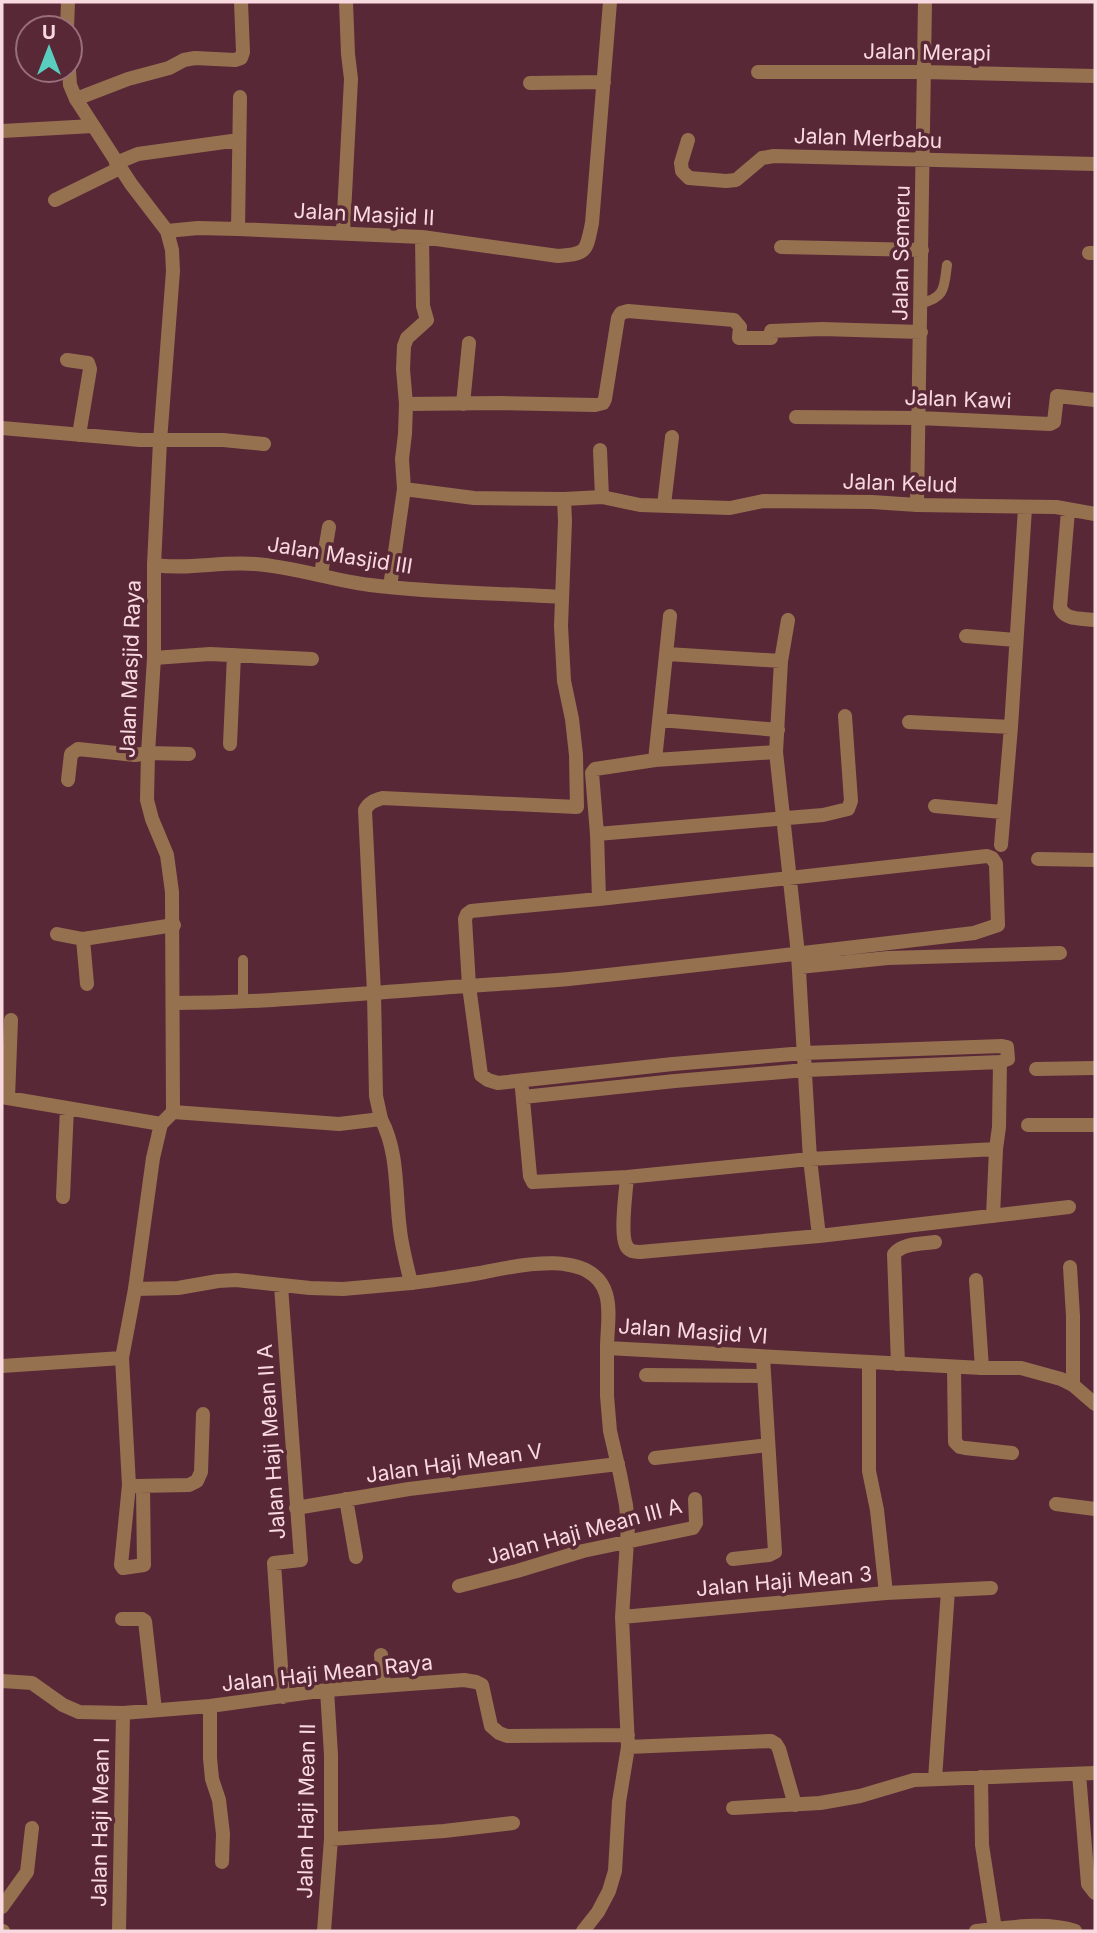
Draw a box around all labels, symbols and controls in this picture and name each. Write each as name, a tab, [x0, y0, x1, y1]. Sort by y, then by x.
north arrow	[14, 14, 84, 84]
text: U	[42, 21, 56, 44]
street label: Jalan Merapi	[863, 38, 991, 66]
street label: Jalan Merbabu	[793, 123, 943, 153]
street label: Jalan Semeru	[887, 185, 915, 321]
street label: Jalan Masjid II	[293, 198, 435, 230]
street label: Jalan Kawi	[904, 385, 1012, 413]
street label: Jalan Kelud	[842, 469, 958, 497]
street label: Jalan Masjid III	[266, 531, 414, 579]
street label: Jalan Masjid Raya	[114, 580, 146, 758]
street label: Jalan Masjid VI	[617, 1313, 769, 1349]
street label: Jalan Haji Mean II A	[252, 1344, 290, 1540]
street label: Jalan Haji Mean V	[364, 1438, 544, 1488]
street label: Jalan Haji Mean III A	[484, 1493, 684, 1569]
street label: Jalan Haji Mean 3	[695, 1561, 873, 1601]
street label: Jalan Haji Mean Raya	[220, 1649, 434, 1697]
street label: Jalan Haji Mean II	[292, 1723, 320, 1899]
street label: Jalan Haji Mean I	[86, 1737, 114, 1907]

